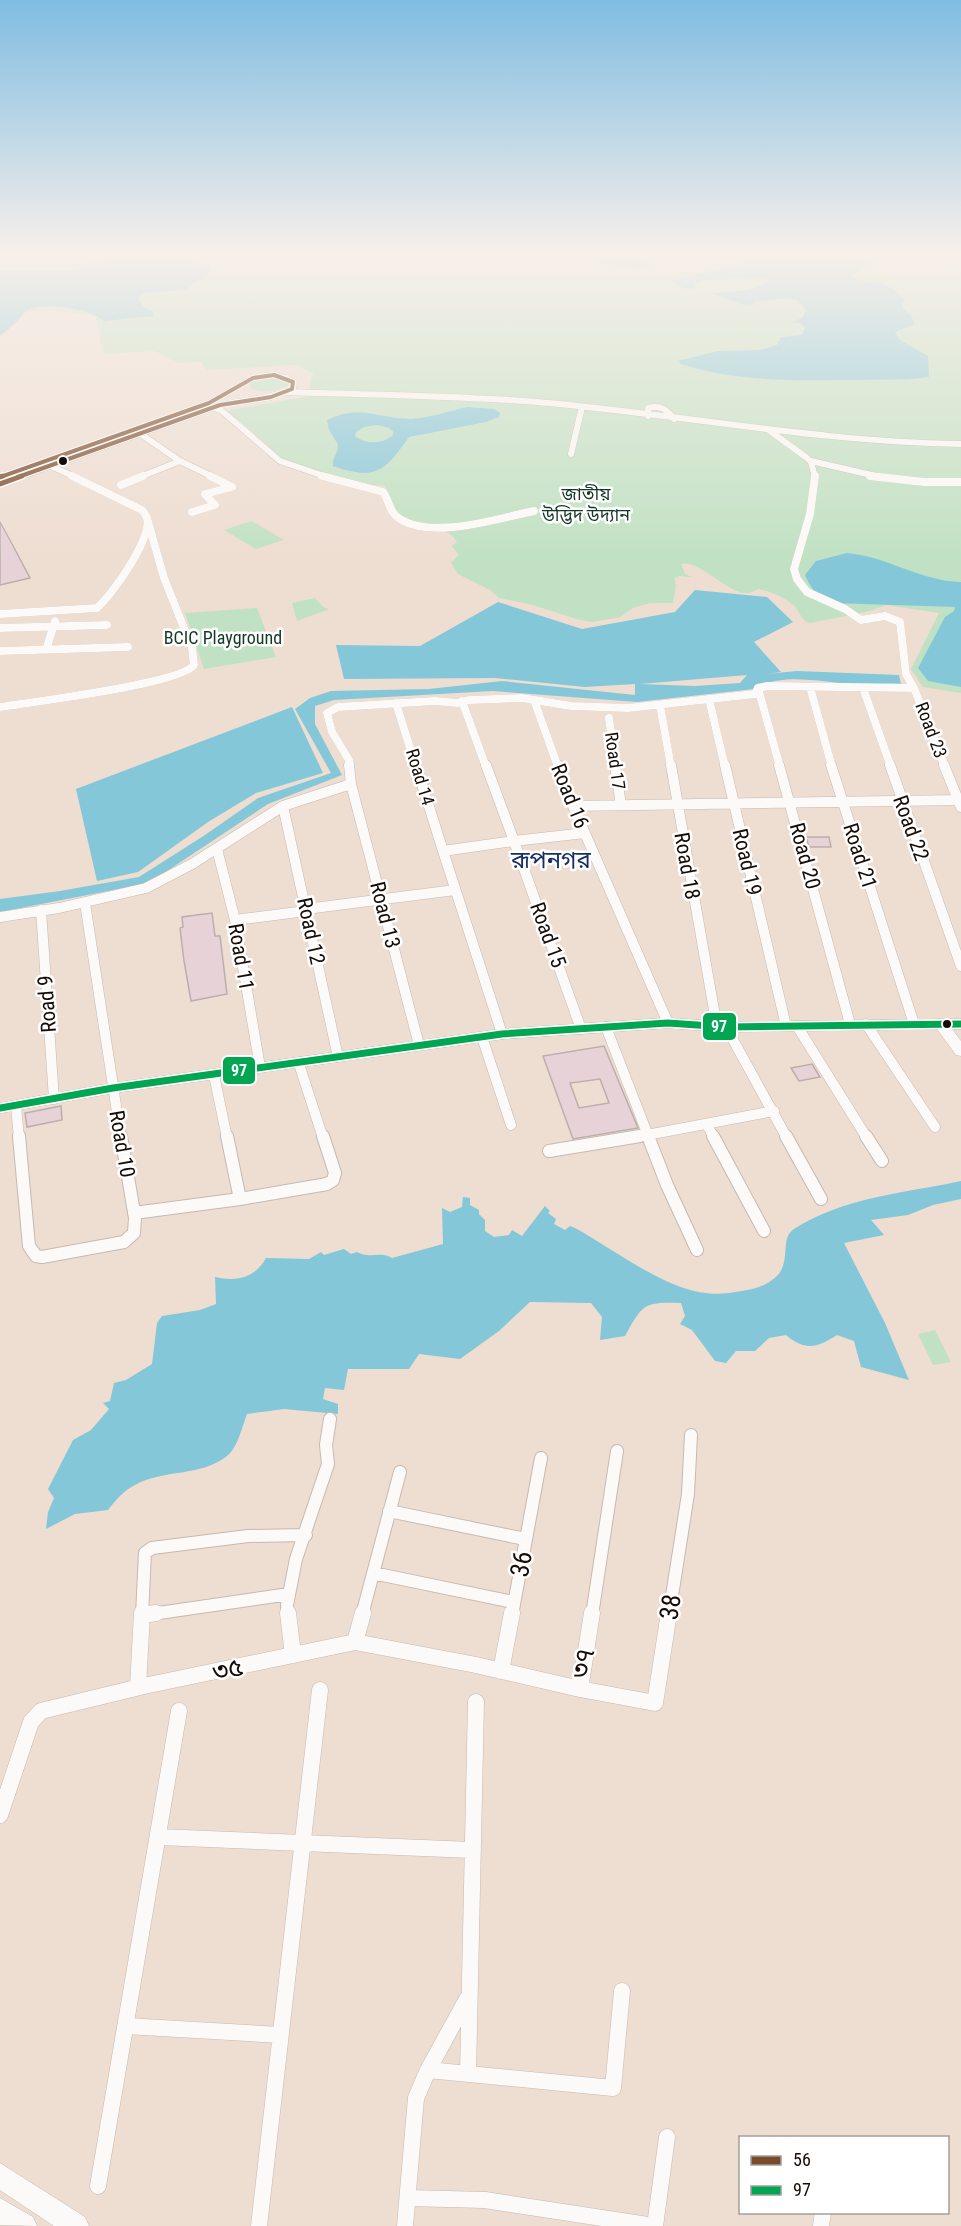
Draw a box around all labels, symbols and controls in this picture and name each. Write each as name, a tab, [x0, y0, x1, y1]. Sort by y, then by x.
unlabelled marker	[57, 455, 69, 467]
park label: জাতীয় উদ্ভিদ উদ্যান	[541, 483, 631, 525]
park label: BCIC Playground	[164, 627, 282, 648]
street label: Road 23	[911, 699, 952, 761]
street label: Road 17	[601, 731, 630, 791]
street label: Road 14	[402, 746, 439, 808]
street label: Road 16	[546, 760, 594, 832]
street label: Road 22	[888, 792, 934, 864]
street label: Road 20	[785, 820, 825, 892]
street label: Road 21	[838, 820, 882, 892]
street label: Road 19	[728, 826, 766, 898]
street label: Road 18	[669, 831, 705, 901]
district label: রূপনগর	[510, 846, 592, 874]
street label: Road 13	[365, 879, 405, 951]
street label: Road 12	[292, 895, 330, 967]
street label: Road 15	[525, 899, 571, 971]
street label: Road 11	[223, 922, 259, 992]
street label: Road 9	[33, 975, 61, 1033]
line badge: 97	[702, 1012, 737, 1041]
text: 97	[711, 1017, 727, 1036]
unlabelled marker	[941, 1018, 953, 1030]
line badge: 97	[222, 1056, 256, 1085]
text: 97	[231, 1061, 247, 1080]
street label: Road 10	[104, 1109, 140, 1179]
street label: 36	[504, 1549, 538, 1579]
street label: 38	[653, 1592, 687, 1622]
street label: ৩৭	[564, 1644, 600, 1682]
street label: ৩৫	[210, 1651, 246, 1687]
legend	[739, 2136, 949, 2214]
text: 56	[793, 2149, 811, 2170]
text: 97	[793, 2179, 811, 2200]

